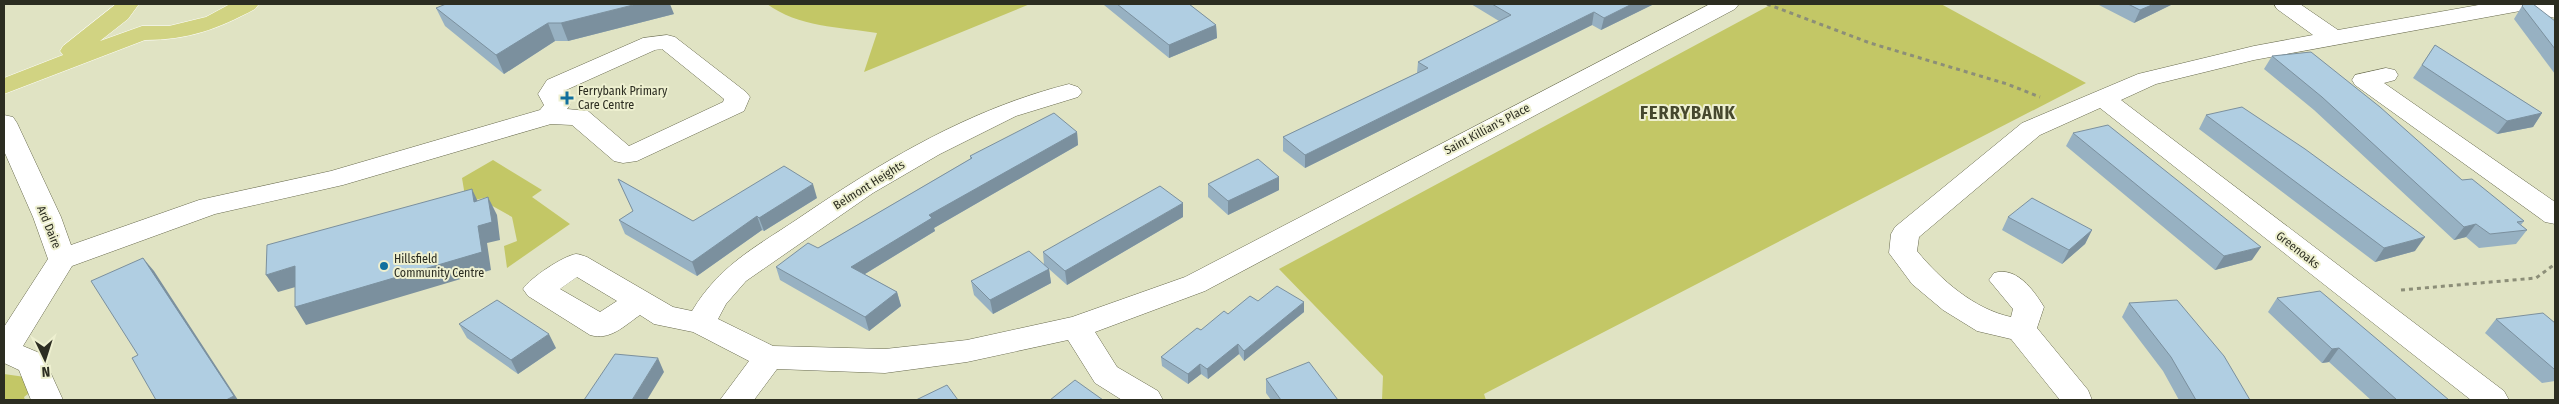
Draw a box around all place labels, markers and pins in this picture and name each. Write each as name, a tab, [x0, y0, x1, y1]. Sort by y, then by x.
place label: Ferrybank Primary Care Centre	[578, 84, 668, 112]
marker: Ferrybank Primary Care Centre	[560, 91, 574, 105]
place label: Hillsfield Community Centre	[394, 252, 484, 280]
marker: Hillsfield Community Centre	[378, 260, 390, 272]

